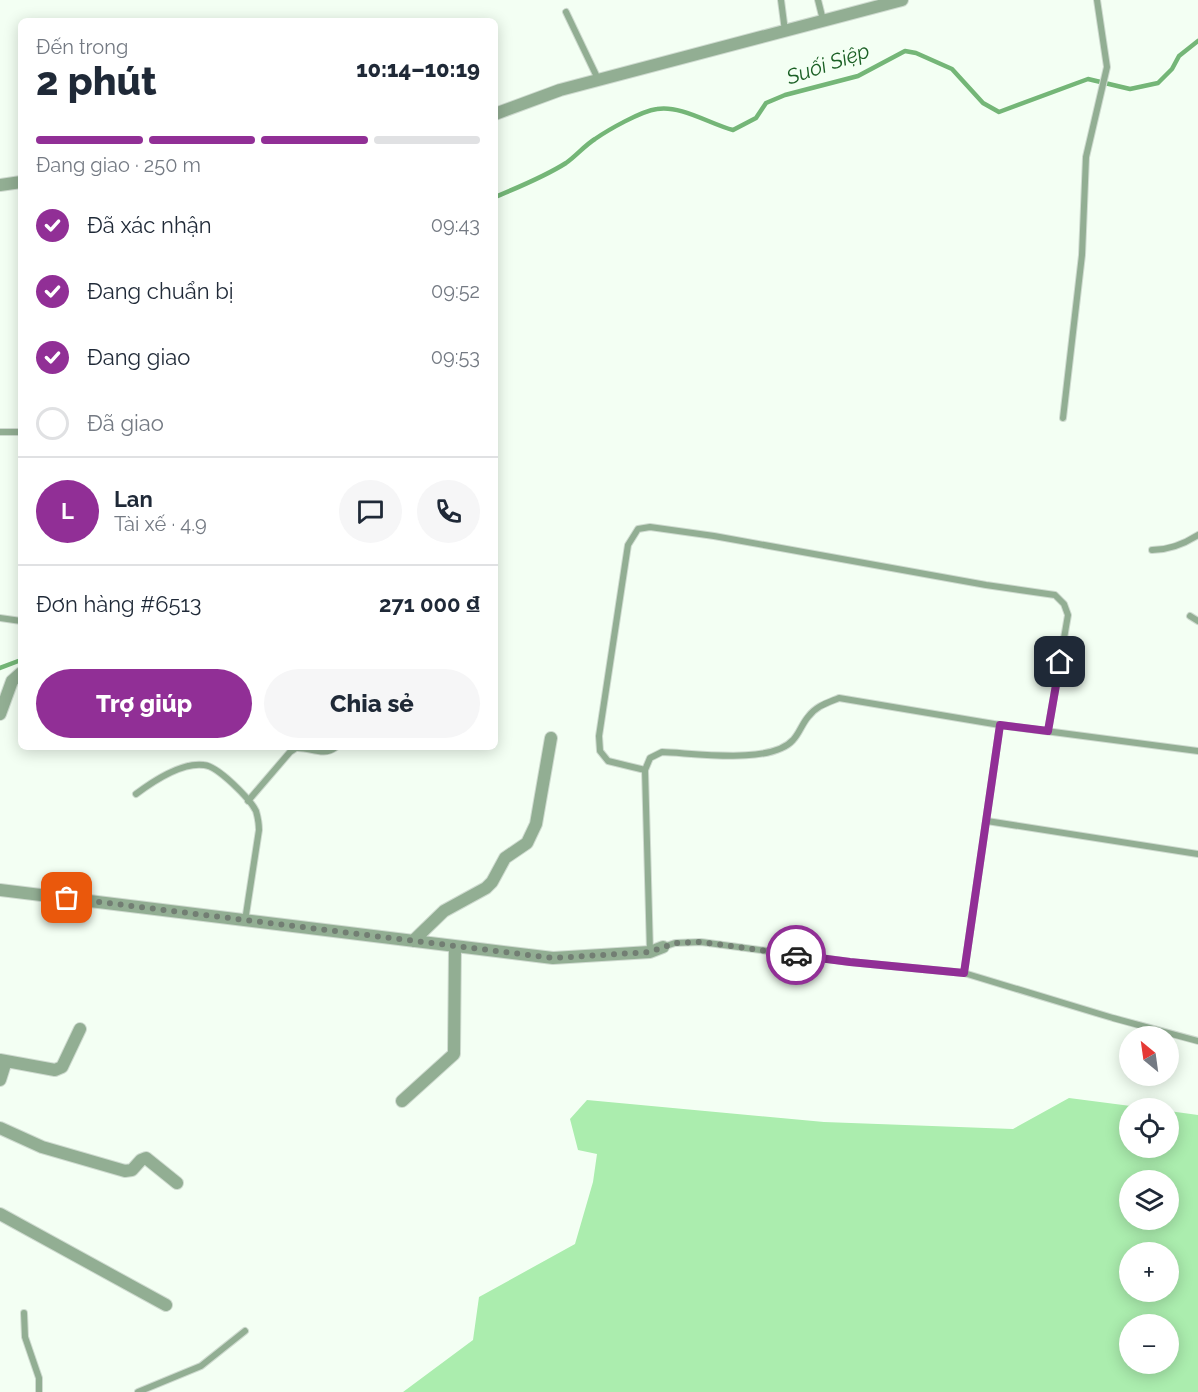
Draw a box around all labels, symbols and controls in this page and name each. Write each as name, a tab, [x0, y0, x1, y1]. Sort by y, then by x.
text: Đến trong	[36, 35, 128, 59]
water label: Suối Siệp	[782, 38, 873, 90]
text: 10:14–10:19	[356, 56, 480, 82]
text: 2 phút	[36, 58, 157, 104]
text: Đang giao · 250 m	[36, 153, 201, 177]
icon: check	[36, 209, 69, 242]
text: Đã xác nhận	[87, 212, 212, 238]
text: 09:43	[431, 213, 480, 237]
icon: check	[36, 275, 69, 308]
text: Đang chuẩn bị	[87, 278, 234, 304]
text: 09:52	[431, 279, 480, 303]
icon: check	[36, 341, 69, 374]
text: Đang giao	[87, 344, 190, 370]
text: 09:53	[431, 345, 480, 369]
text: Đã giao	[87, 410, 164, 436]
button: chat	[339, 480, 402, 543]
button: phone	[417, 480, 480, 543]
text: Lan	[114, 486, 153, 512]
text: L	[61, 498, 74, 524]
text: Tài xế · 4.9	[114, 512, 207, 536]
text: Đơn hàng #6513	[36, 591, 202, 617]
text: 271 000 ₫	[379, 591, 480, 617]
pin	[1034, 636, 1085, 687]
icon: home	[1043, 645, 1076, 678]
button: Trợ giúp	[36, 669, 252, 738]
button: Chia sẻ	[264, 669, 480, 738]
pin	[41, 872, 92, 923]
icon: bag	[50, 881, 83, 914]
courier	[766, 925, 826, 985]
icon: car	[780, 939, 813, 972]
north arrow	[1119, 1026, 1179, 1086]
map controls	[1119, 1026, 1179, 1374]
button: locate	[1119, 1098, 1179, 1158]
button: layers	[1119, 1170, 1179, 1230]
button: +	[1119, 1242, 1179, 1302]
button: −	[1119, 1314, 1179, 1374]

